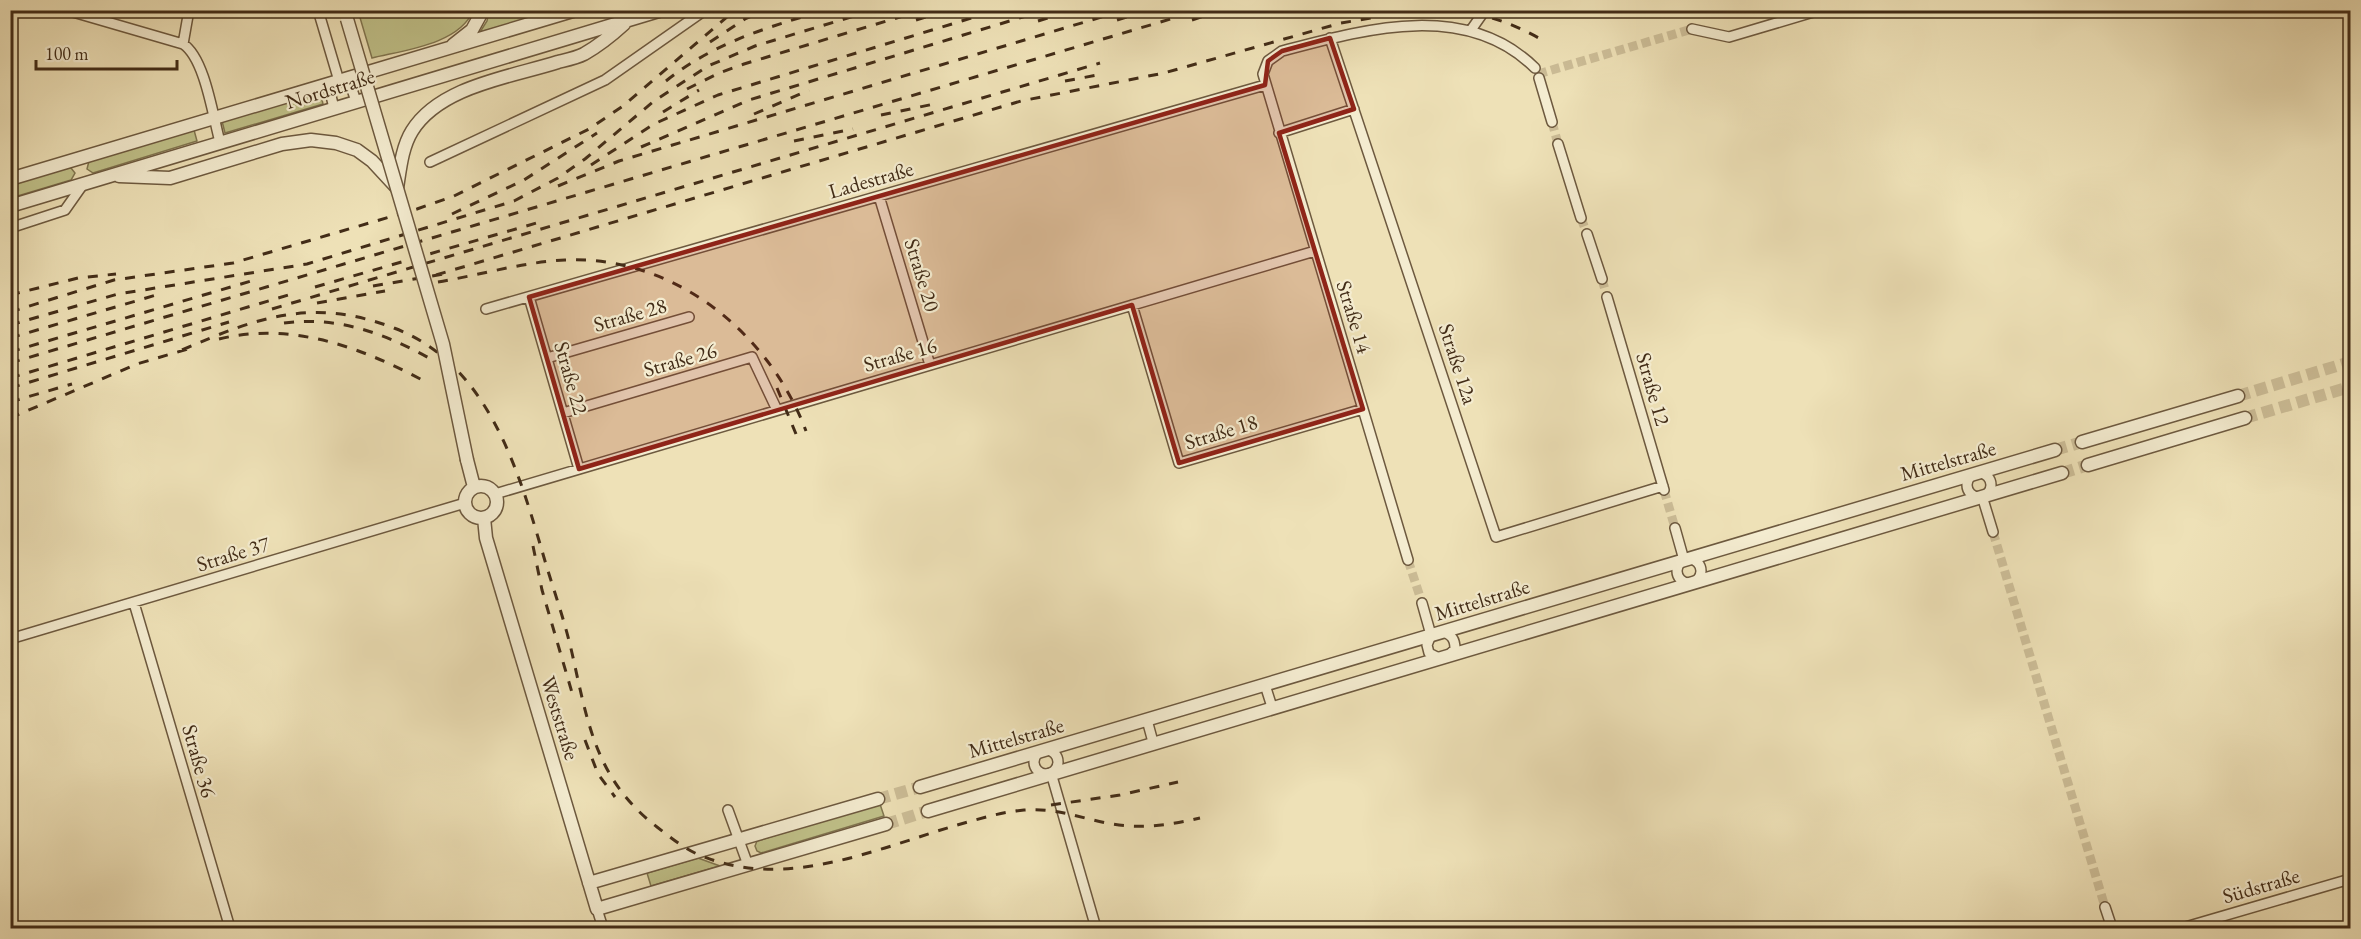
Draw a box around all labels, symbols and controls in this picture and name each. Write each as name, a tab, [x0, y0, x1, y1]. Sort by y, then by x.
scale bar	[36, 33, 177, 71]
text: 100 m	[45, 42, 89, 65]
street label: Nordstraße	[282, 62, 378, 115]
street label: Ladestraße	[825, 155, 916, 204]
street label: Straße 20	[899, 235, 946, 315]
street label: Straße 14	[1331, 277, 1379, 357]
street label: Straße 28	[590, 291, 670, 338]
street label: Straße 12a	[1433, 320, 1484, 408]
street label: Straße 16	[860, 331, 940, 378]
street label: Straße 26	[640, 336, 720, 383]
street label: Straße 22	[548, 338, 595, 418]
street label: Straße 12	[1630, 349, 1677, 429]
street label: Straße 18	[1181, 408, 1261, 455]
street label: Mittelstraße	[1897, 434, 1999, 487]
street label: Straße 37	[193, 529, 273, 577]
street label: Mittelstraße	[1431, 572, 1533, 627]
street label: Weststraße	[535, 673, 586, 763]
street label: Mittelstraße	[965, 711, 1067, 764]
street label: Straße 36	[176, 721, 223, 801]
street label: Südstraße	[2219, 862, 2303, 909]

